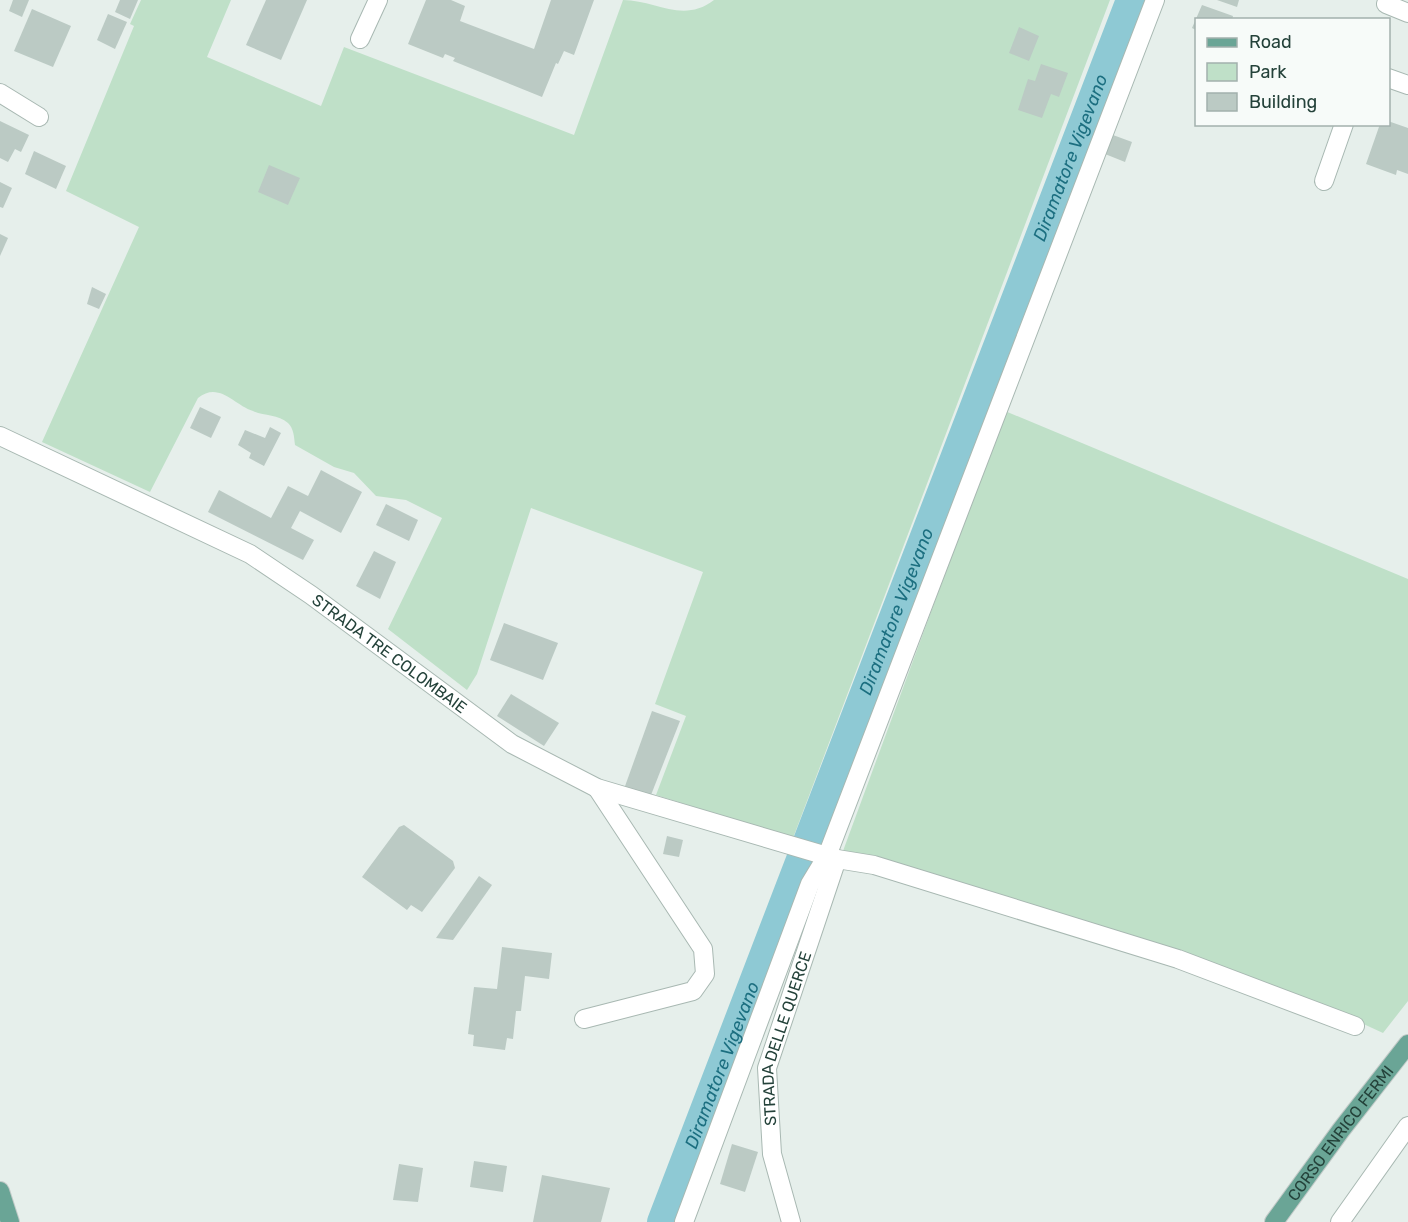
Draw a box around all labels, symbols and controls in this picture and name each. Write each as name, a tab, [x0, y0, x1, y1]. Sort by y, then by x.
legend	[1195, 18, 1390, 126]
text: Road	[1249, 31, 1292, 53]
text: Park	[1249, 61, 1287, 83]
water label: Diramatore Vigevano	[1028, 71, 1112, 244]
text: Building	[1249, 91, 1317, 113]
water label: Diramatore Vigevano	[854, 525, 938, 698]
street label: STRADA TRE COLOMBAIE	[309, 590, 471, 717]
street label: STRADA DELLE QUERCE	[757, 949, 815, 1126]
water label: Diramatore Vigevano	[680, 979, 764, 1152]
street label: CORSO ENRICO FERMI	[1283, 1062, 1397, 1204]

